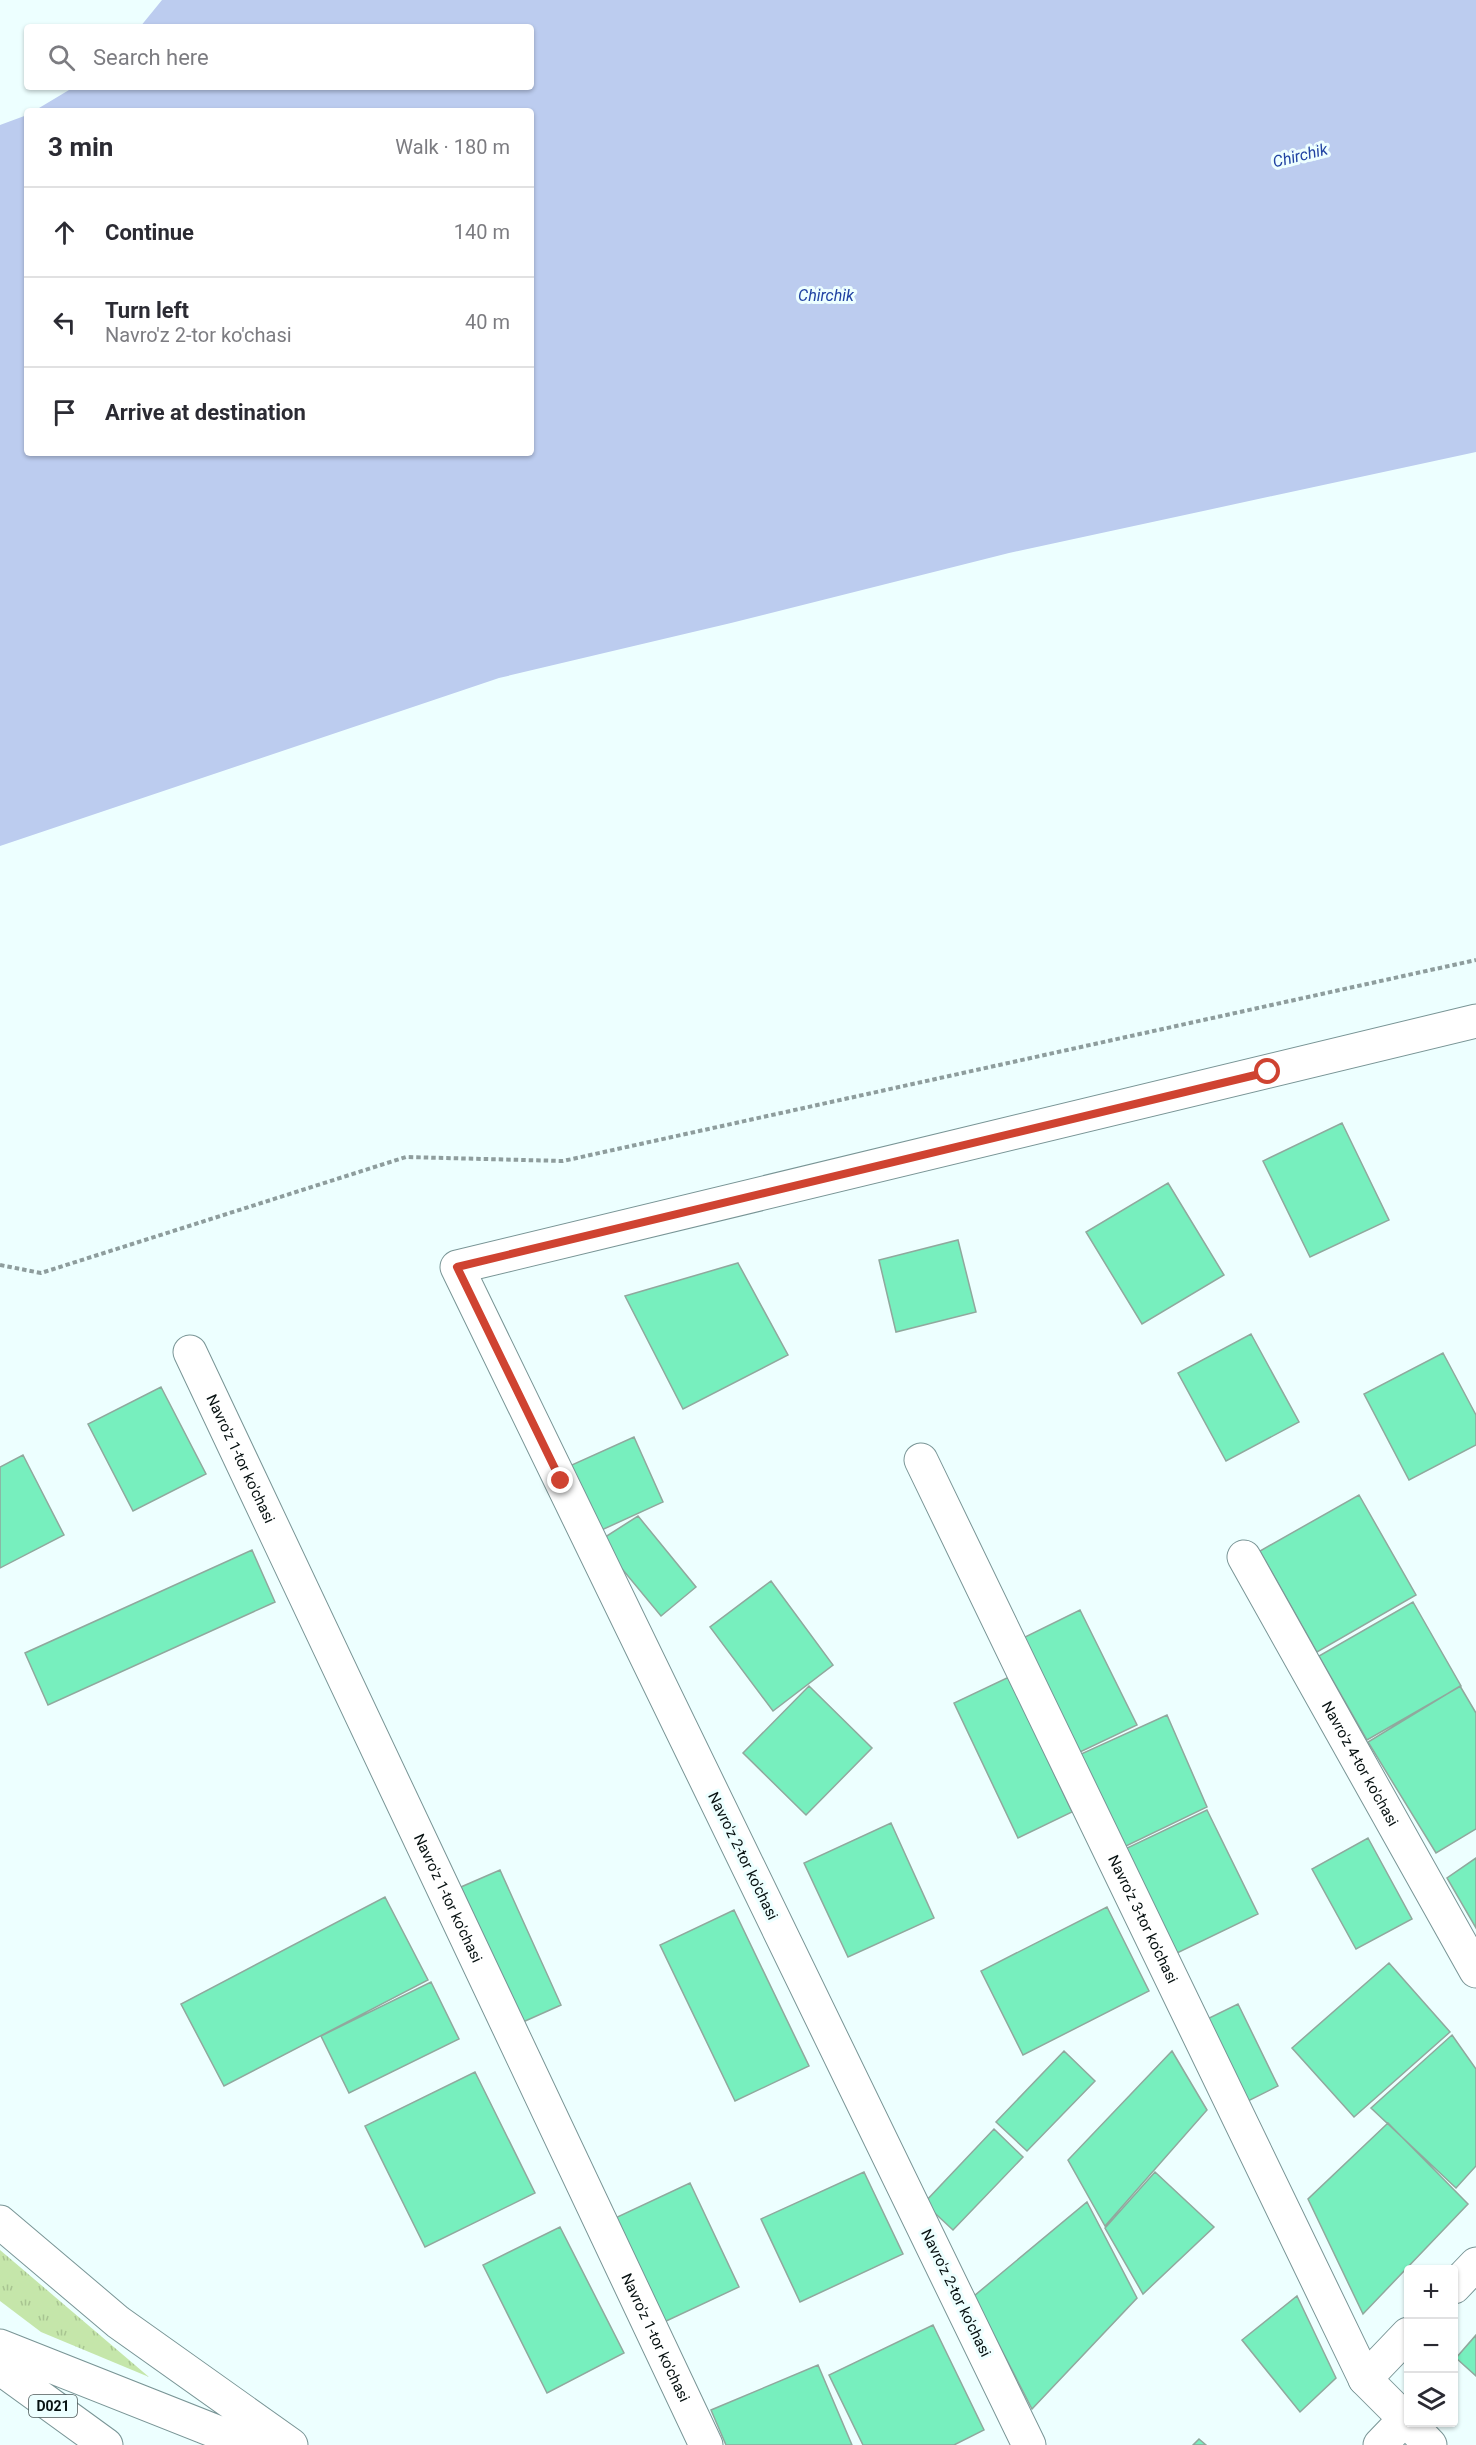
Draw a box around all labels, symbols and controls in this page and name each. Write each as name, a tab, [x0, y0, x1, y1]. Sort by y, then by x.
search box	[24, 24, 534, 90]
icon: search	[45, 41, 78, 74]
text: Search here	[93, 45, 209, 70]
text: 3 min	[48, 132, 113, 162]
text: Walk · 180 m	[395, 135, 510, 159]
water label: Chirchik	[1271, 139, 1331, 171]
icon: ahead	[48, 216, 81, 249]
text: Continue	[105, 220, 194, 245]
text: 140 m	[454, 220, 510, 244]
water label: Chirchik	[798, 286, 855, 305]
text: Turn left	[105, 298, 189, 323]
icon: left	[48, 306, 81, 339]
text: 40 m	[465, 310, 510, 334]
text: Navro'z 2-tor ko'chasi	[105, 323, 292, 347]
icon: arrive	[48, 396, 81, 429]
text: Arrive at destination	[105, 400, 306, 425]
route start	[1254, 1058, 1280, 1084]
street label: Navro'z 1-tor ko'chasi	[202, 1391, 278, 1526]
route end	[547, 1467, 573, 1493]
street label: Navro'z 4-tor ko'chasi	[1318, 1698, 1402, 1829]
street label: Navro'z 2-tor ko'chasi	[704, 1789, 782, 1923]
street label: Navro'z 1-tor ko'chasi	[410, 1831, 486, 1965]
street label: Navro'z 3-tor ko'chasi	[1104, 1852, 1181, 1986]
street label: Navro'z 2-tor ko'chasi	[917, 2226, 995, 2360]
map controls	[1404, 2265, 1458, 2427]
button: +	[1404, 2265, 1458, 2319]
street label: Navro'z 1-tor ko'chasi	[617, 2270, 693, 2405]
button: −	[1404, 2319, 1458, 2373]
button: layers	[1404, 2373, 1458, 2427]
road number: D021	[29, 2395, 77, 2417]

